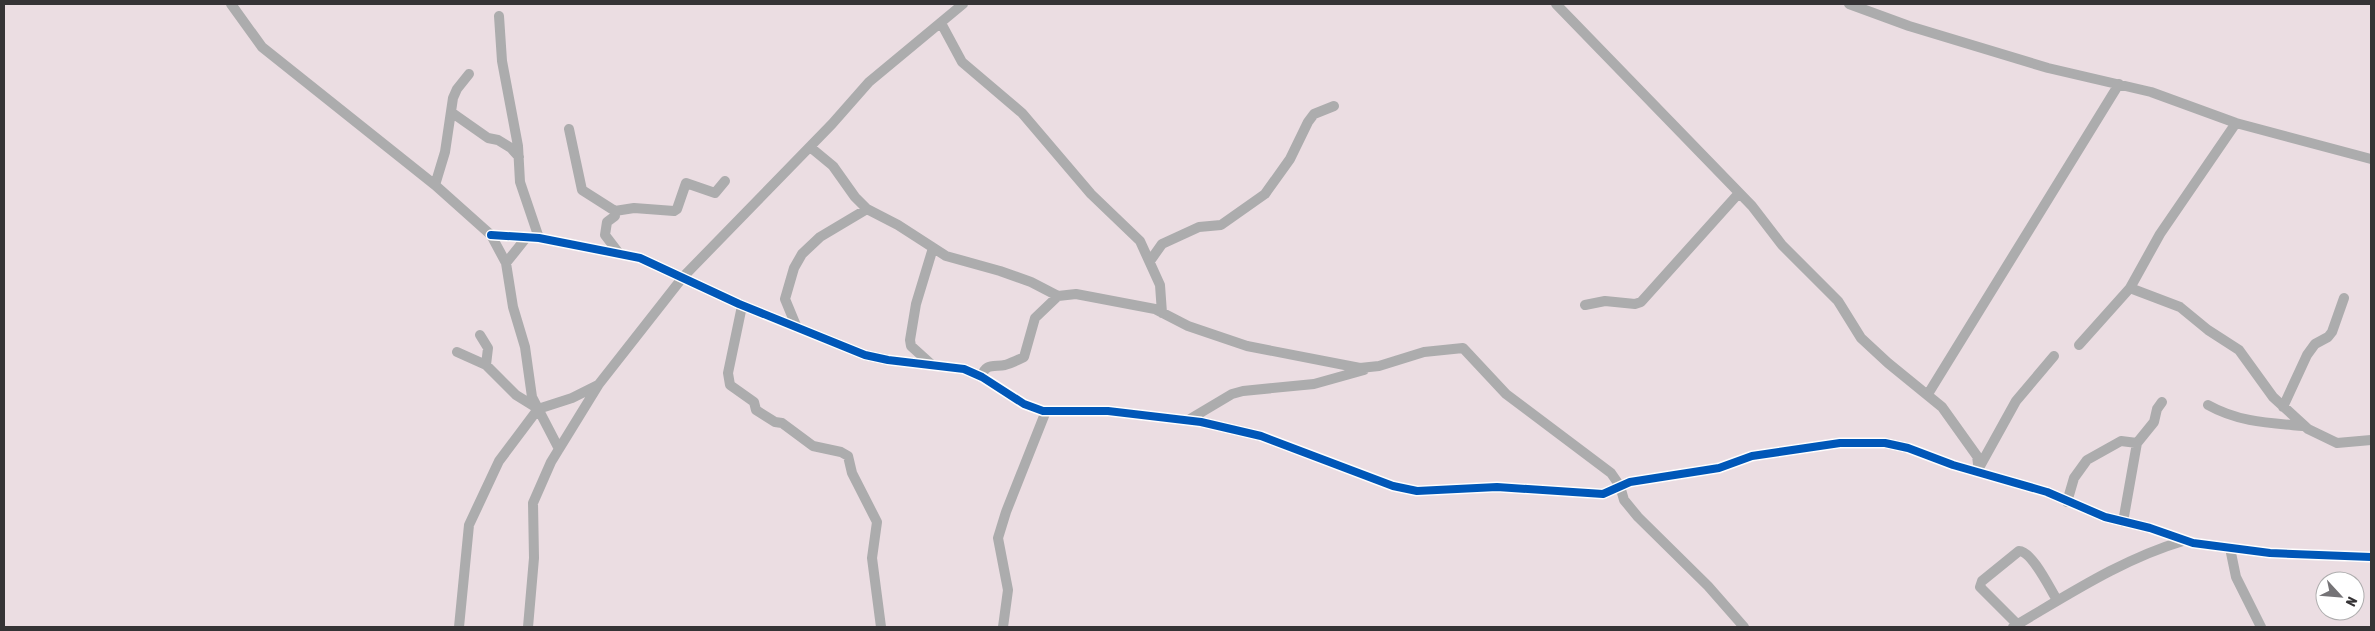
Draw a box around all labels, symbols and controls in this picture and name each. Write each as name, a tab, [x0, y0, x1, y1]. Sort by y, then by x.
north arrow	[2315, 571, 2365, 621]
text: N	[2343, 594, 2361, 609]

